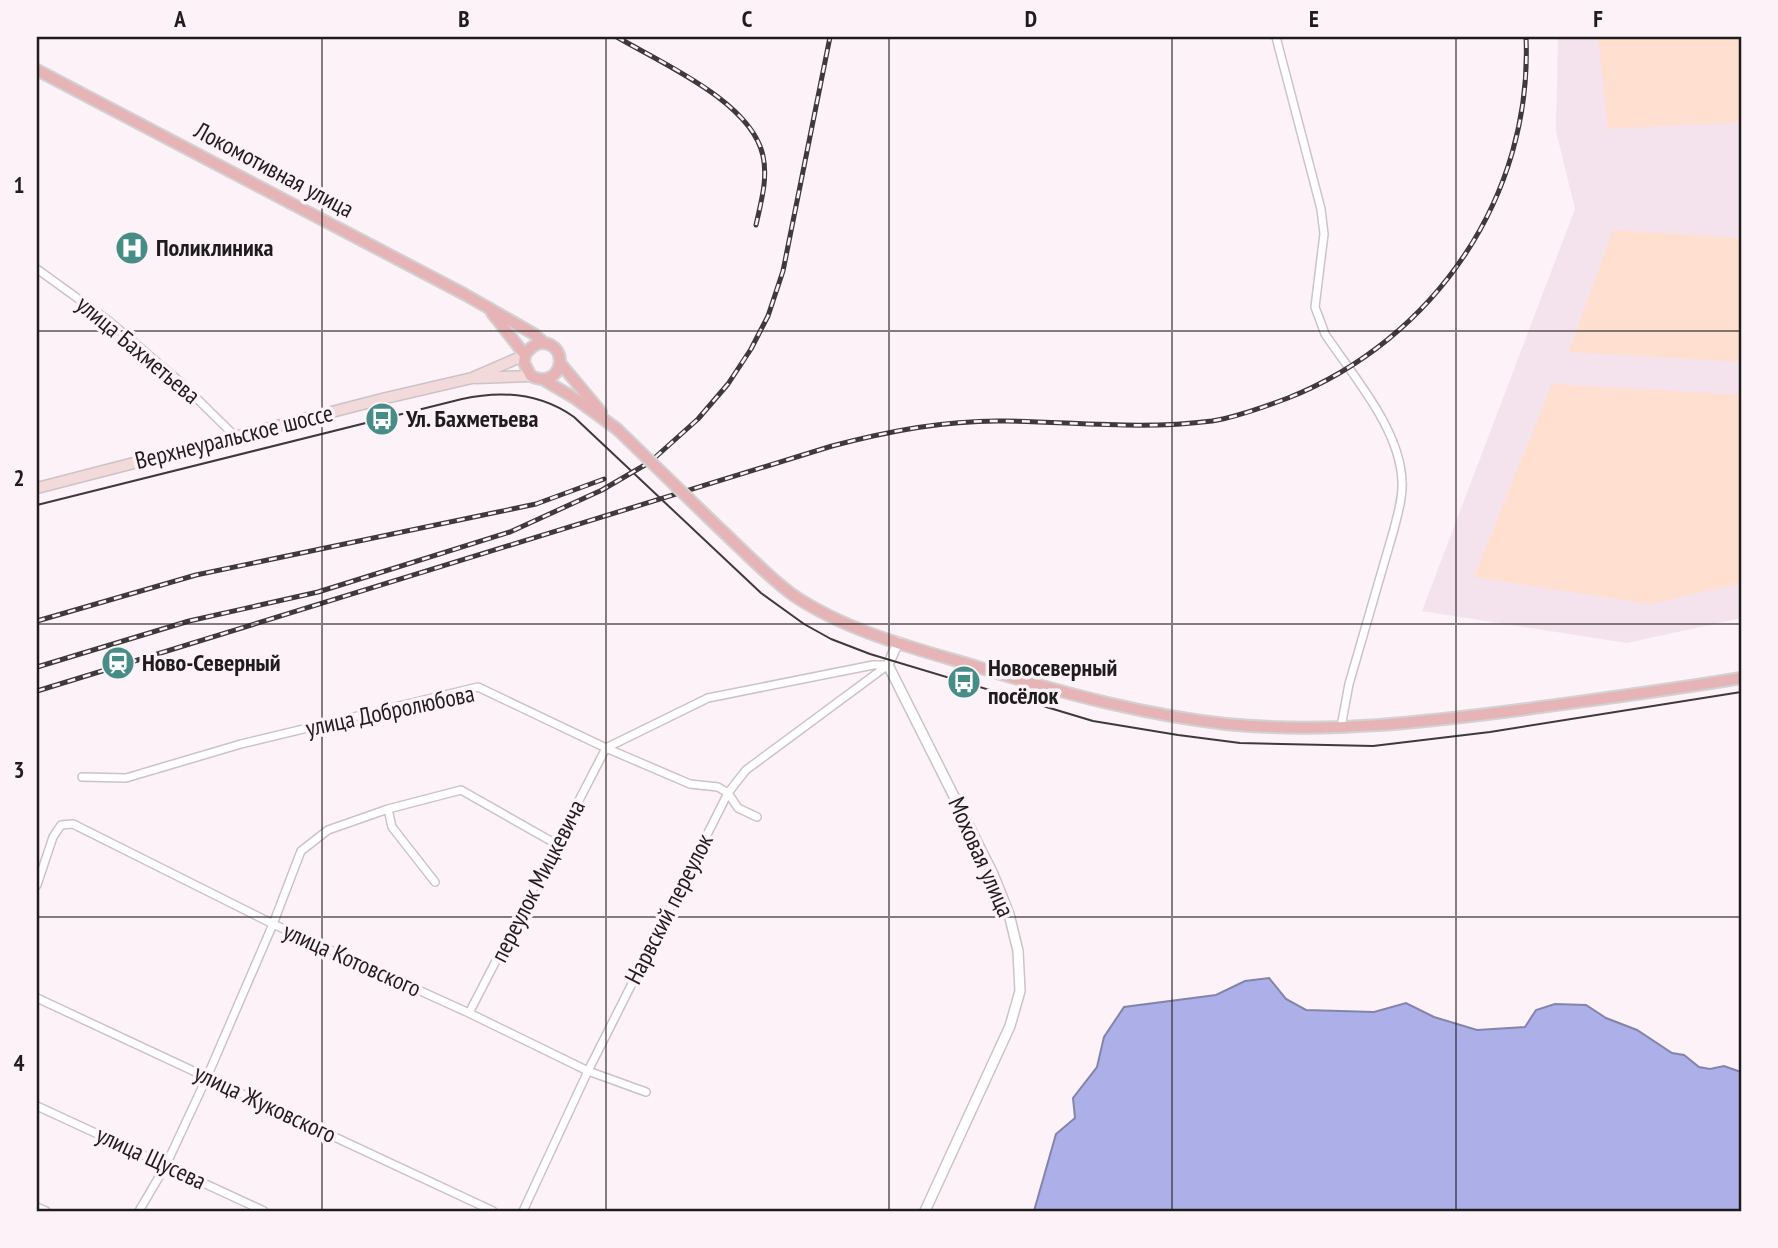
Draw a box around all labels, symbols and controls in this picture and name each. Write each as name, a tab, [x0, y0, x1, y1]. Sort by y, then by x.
text: A	[173, 4, 186, 33]
text: B	[458, 4, 470, 33]
text: C	[742, 4, 753, 33]
text: D	[1025, 4, 1037, 33]
text: E	[1309, 4, 1319, 33]
text: F	[1593, 4, 1603, 33]
street label: Локомотивная улица	[188, 114, 359, 225]
text: 1	[14, 170, 25, 199]
hospital icon: Поликлиника	[113, 229, 151, 267]
place label: Поликлиника	[156, 232, 274, 263]
street label: улица Бахметьева	[70, 289, 207, 411]
street label: Верхнеуральское шоссе	[132, 397, 336, 476]
bus stop icon: Ул. Бахметьева	[363, 400, 401, 438]
place label: Ул. Бахметьева	[405, 403, 538, 434]
text: 2	[14, 463, 25, 492]
station icon: Ново-Северный	[99, 644, 137, 682]
place label: Ново-Северный	[142, 647, 281, 678]
place label: Новосеверный посёлок	[988, 652, 1117, 711]
bus stop icon: Новосеверный посёлок	[945, 663, 983, 701]
street label: улица Добролюбова	[303, 677, 477, 744]
text: 3	[14, 755, 25, 784]
street label: Моховая улица	[941, 792, 1022, 922]
street label: переулок Мицкевича	[483, 794, 592, 967]
street label: Нарвский переулок	[617, 828, 720, 989]
street label: улица Котовского	[278, 915, 426, 1004]
text: 4	[14, 1048, 25, 1077]
street label: улица Жуковского	[189, 1057, 341, 1150]
street label: улица Щусева	[91, 1119, 211, 1196]

